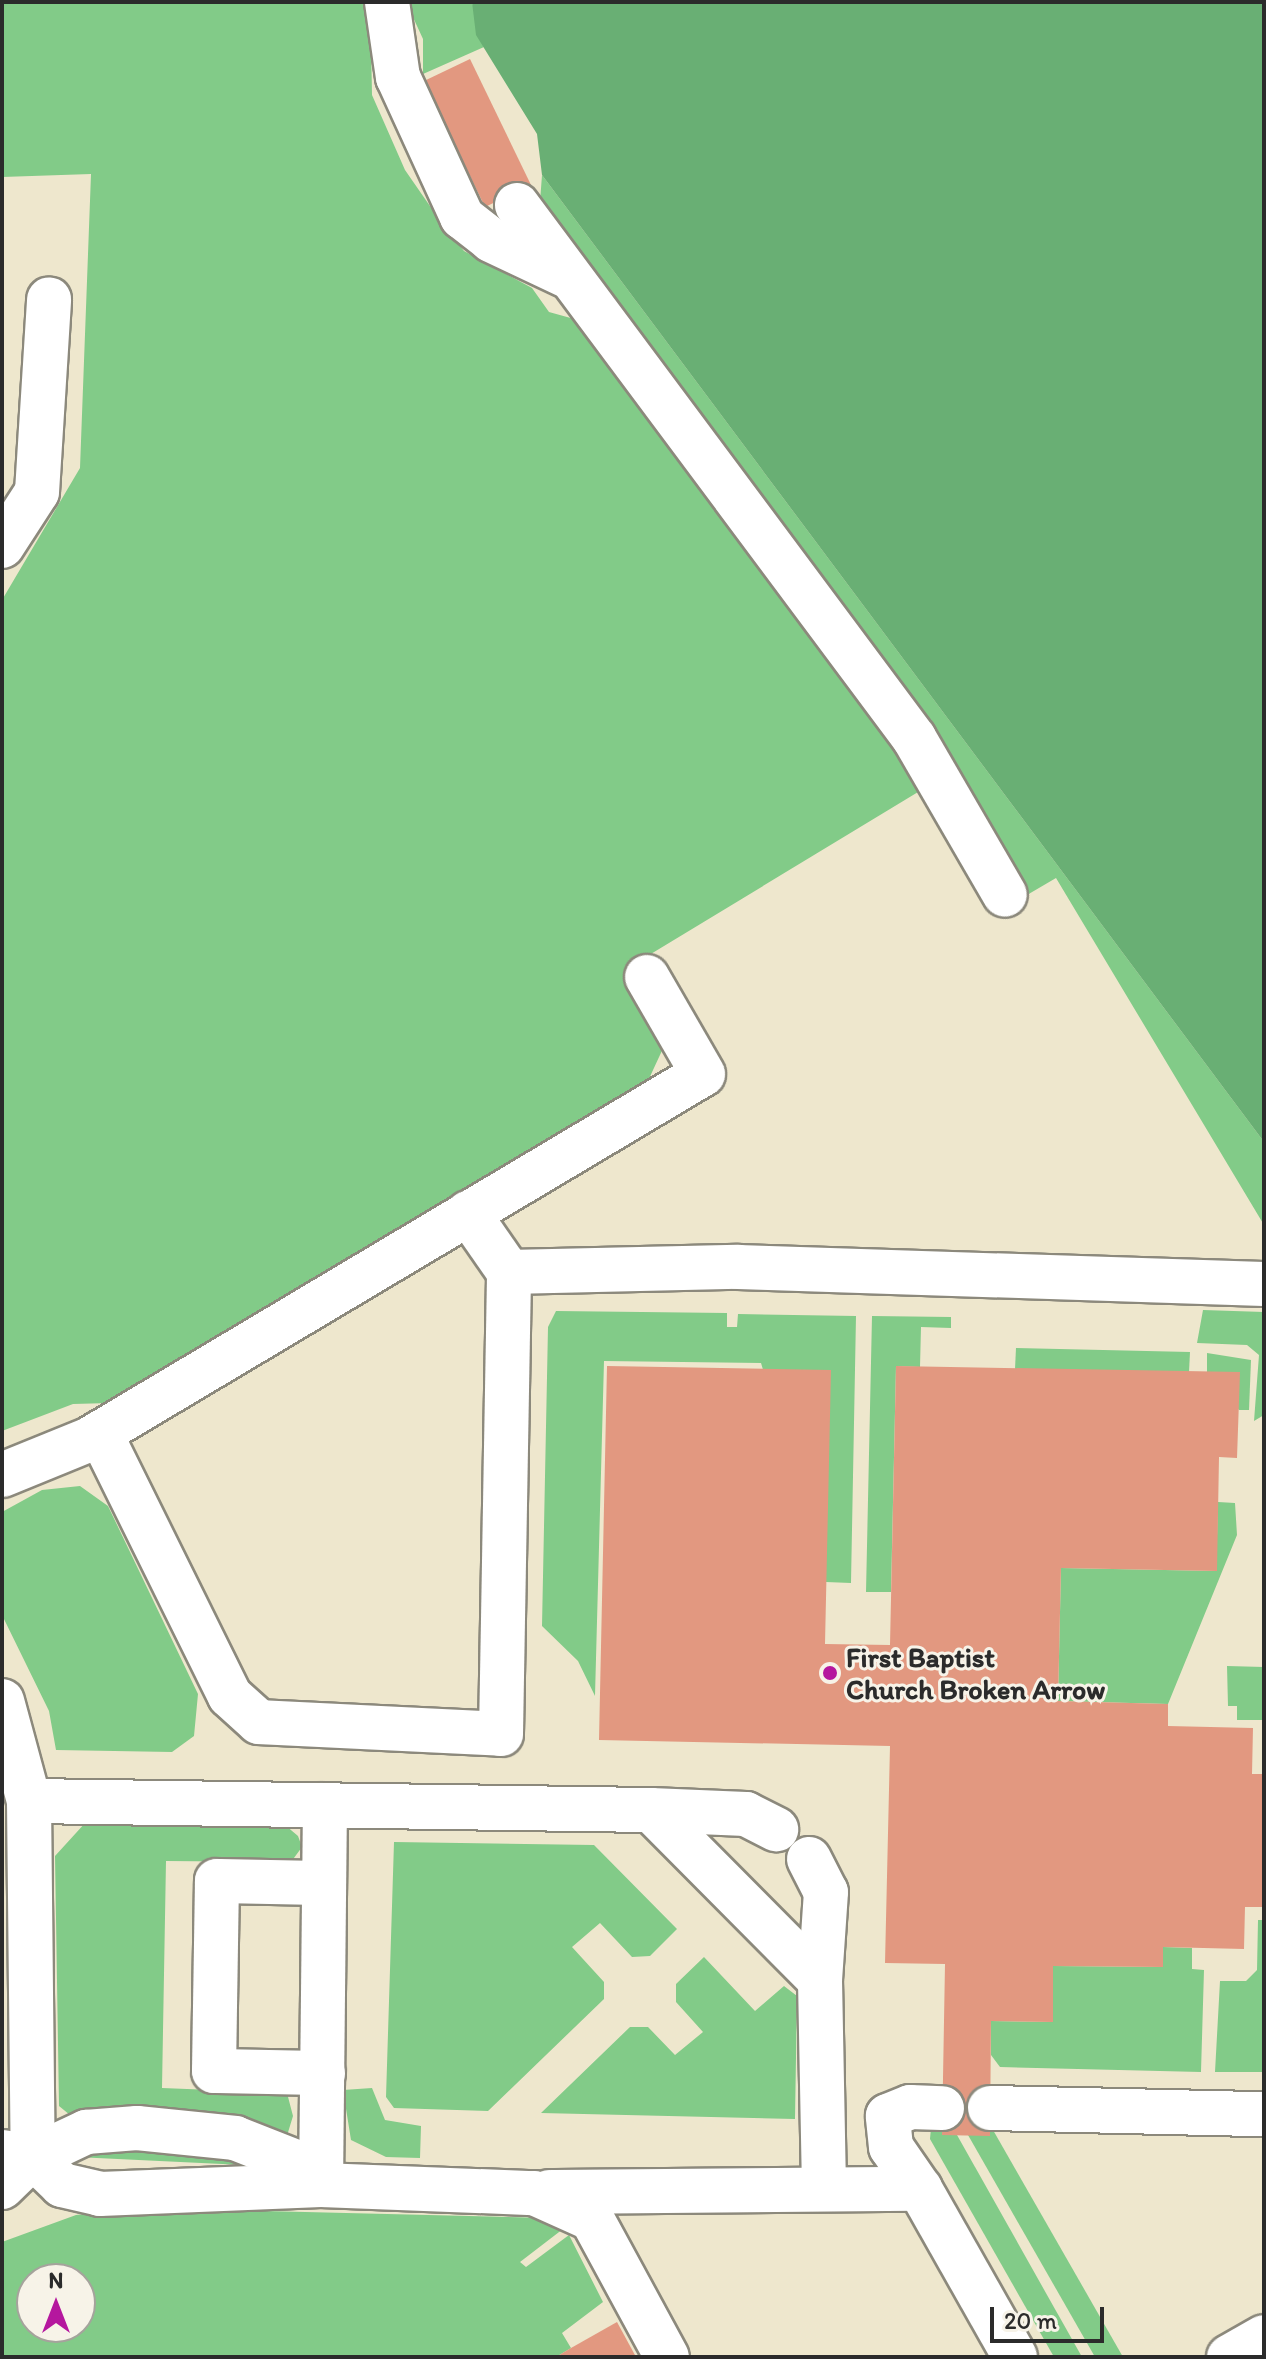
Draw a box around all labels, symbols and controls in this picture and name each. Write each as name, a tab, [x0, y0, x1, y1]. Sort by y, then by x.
place label: First Baptist Church Broken Arrow	[846, 1640, 1106, 1706]
marker: First Baptist Church Broken Arrow	[821, 1664, 839, 1682]
north arrow	[16, 2263, 96, 2343]
text: N	[49, 2267, 63, 2294]
scale bar	[994, 2291, 1108, 2341]
text: 20 m	[1004, 2306, 1057, 2335]

